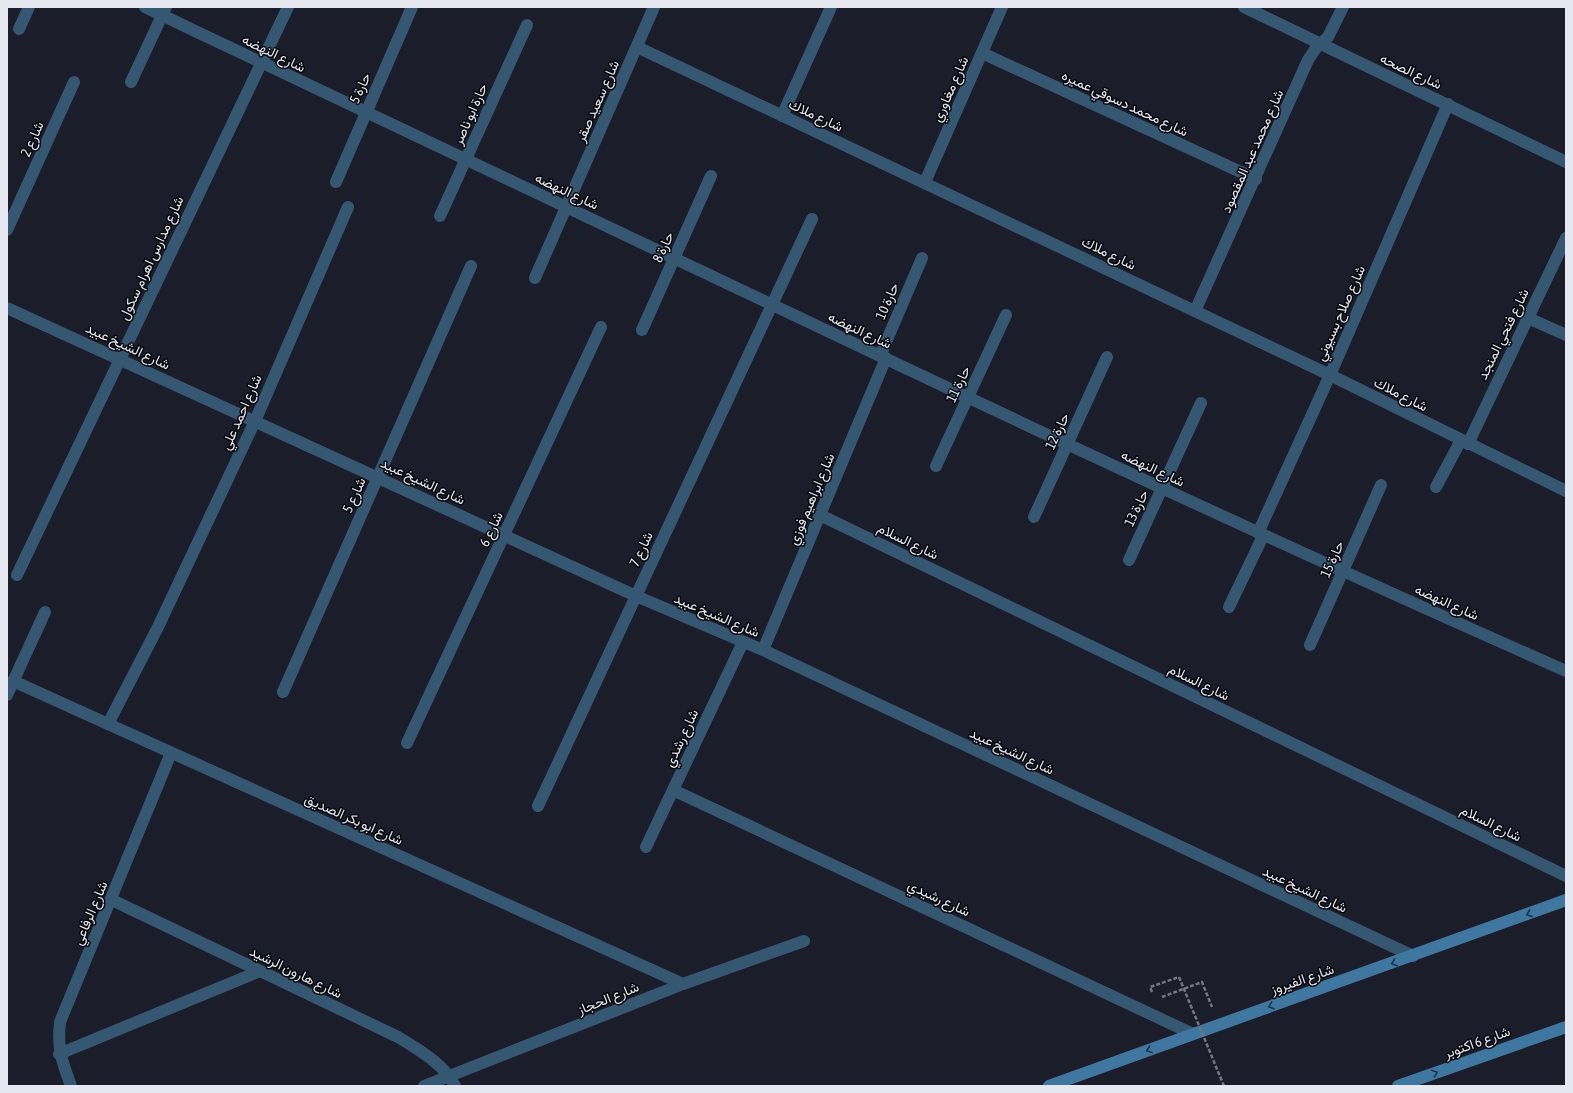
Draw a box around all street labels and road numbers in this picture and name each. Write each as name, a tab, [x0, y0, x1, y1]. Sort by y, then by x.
street label: شارع النهضه	[238, 31, 308, 78]
street label: شارع الصحه	[1376, 50, 1444, 95]
street label: شارع مغاوري	[928, 54, 975, 126]
street label: شارع سعيد صقر	[571, 58, 625, 146]
street label: شارع محمد دسوقي عميره	[1058, 67, 1191, 143]
street label: حارة 5	[346, 70, 375, 106]
street label: حارة ابو ناصر	[449, 81, 492, 148]
street label: شارع محمد عبد المقصود	[1218, 87, 1289, 216]
street label: شارع ملاك	[785, 95, 846, 137]
street label: شارع 2	[17, 119, 50, 160]
street label: شارع النهضه	[531, 169, 601, 215]
street label: شارع مدارس اهرام سكول	[115, 194, 189, 324]
street label: حارة 8	[649, 229, 678, 265]
street label: شارع ملاك	[1078, 233, 1139, 276]
street label: شارع صلاح بسيوني	[1312, 263, 1372, 365]
street label: حارة 10	[872, 280, 903, 322]
street label: شارع فتحي المنجد	[1474, 286, 1535, 384]
street label: شارع النهضه	[824, 308, 894, 354]
street label: شارع الشيخ عبيد	[82, 319, 173, 375]
street label: حارة 11	[943, 363, 974, 405]
street label: شارع احمد علي	[217, 372, 268, 454]
street label: شارع ملاك	[1370, 374, 1431, 417]
street label: حارة 12	[1042, 410, 1073, 452]
street label: شارع النهضه	[1117, 446, 1187, 492]
street label: شارع ابراهيم فوزي	[784, 451, 841, 549]
street label: شارع الشيخ عبيد	[377, 454, 468, 510]
street label: شارع 5	[339, 475, 372, 516]
street label: حارة 13	[1121, 487, 1152, 529]
street label: شارع 6	[476, 509, 509, 550]
street label: شارع السلام	[874, 519, 941, 565]
street label: شارع 7	[626, 529, 659, 570]
street label: حارة 15	[1317, 538, 1348, 580]
street label: شارع النهضه	[1411, 581, 1481, 626]
street label: شارع الشيخ عبيد	[671, 590, 762, 643]
street label: شارع السلام	[1165, 660, 1232, 706]
street label: شارع رشدي	[661, 706, 705, 771]
street label: شارع الشيخ عبيد	[966, 724, 1057, 780]
street label: شارع ابو بكر الصديق	[301, 790, 406, 851]
street label: شارع السلام	[1457, 801, 1524, 847]
street label: شارع الشيخ عبيد	[1259, 862, 1350, 918]
street label: شارع رشيدي	[903, 877, 973, 923]
street label: شارع الرفاعي	[69, 878, 114, 949]
street label: شارع هارون الرشيد	[246, 943, 345, 1004]
street label: شارع الفيروز	[1267, 961, 1337, 1000]
street label: شارع الحجاز	[574, 978, 642, 1021]
street label: شارع 6 اكتوبر	[1441, 1023, 1513, 1064]

